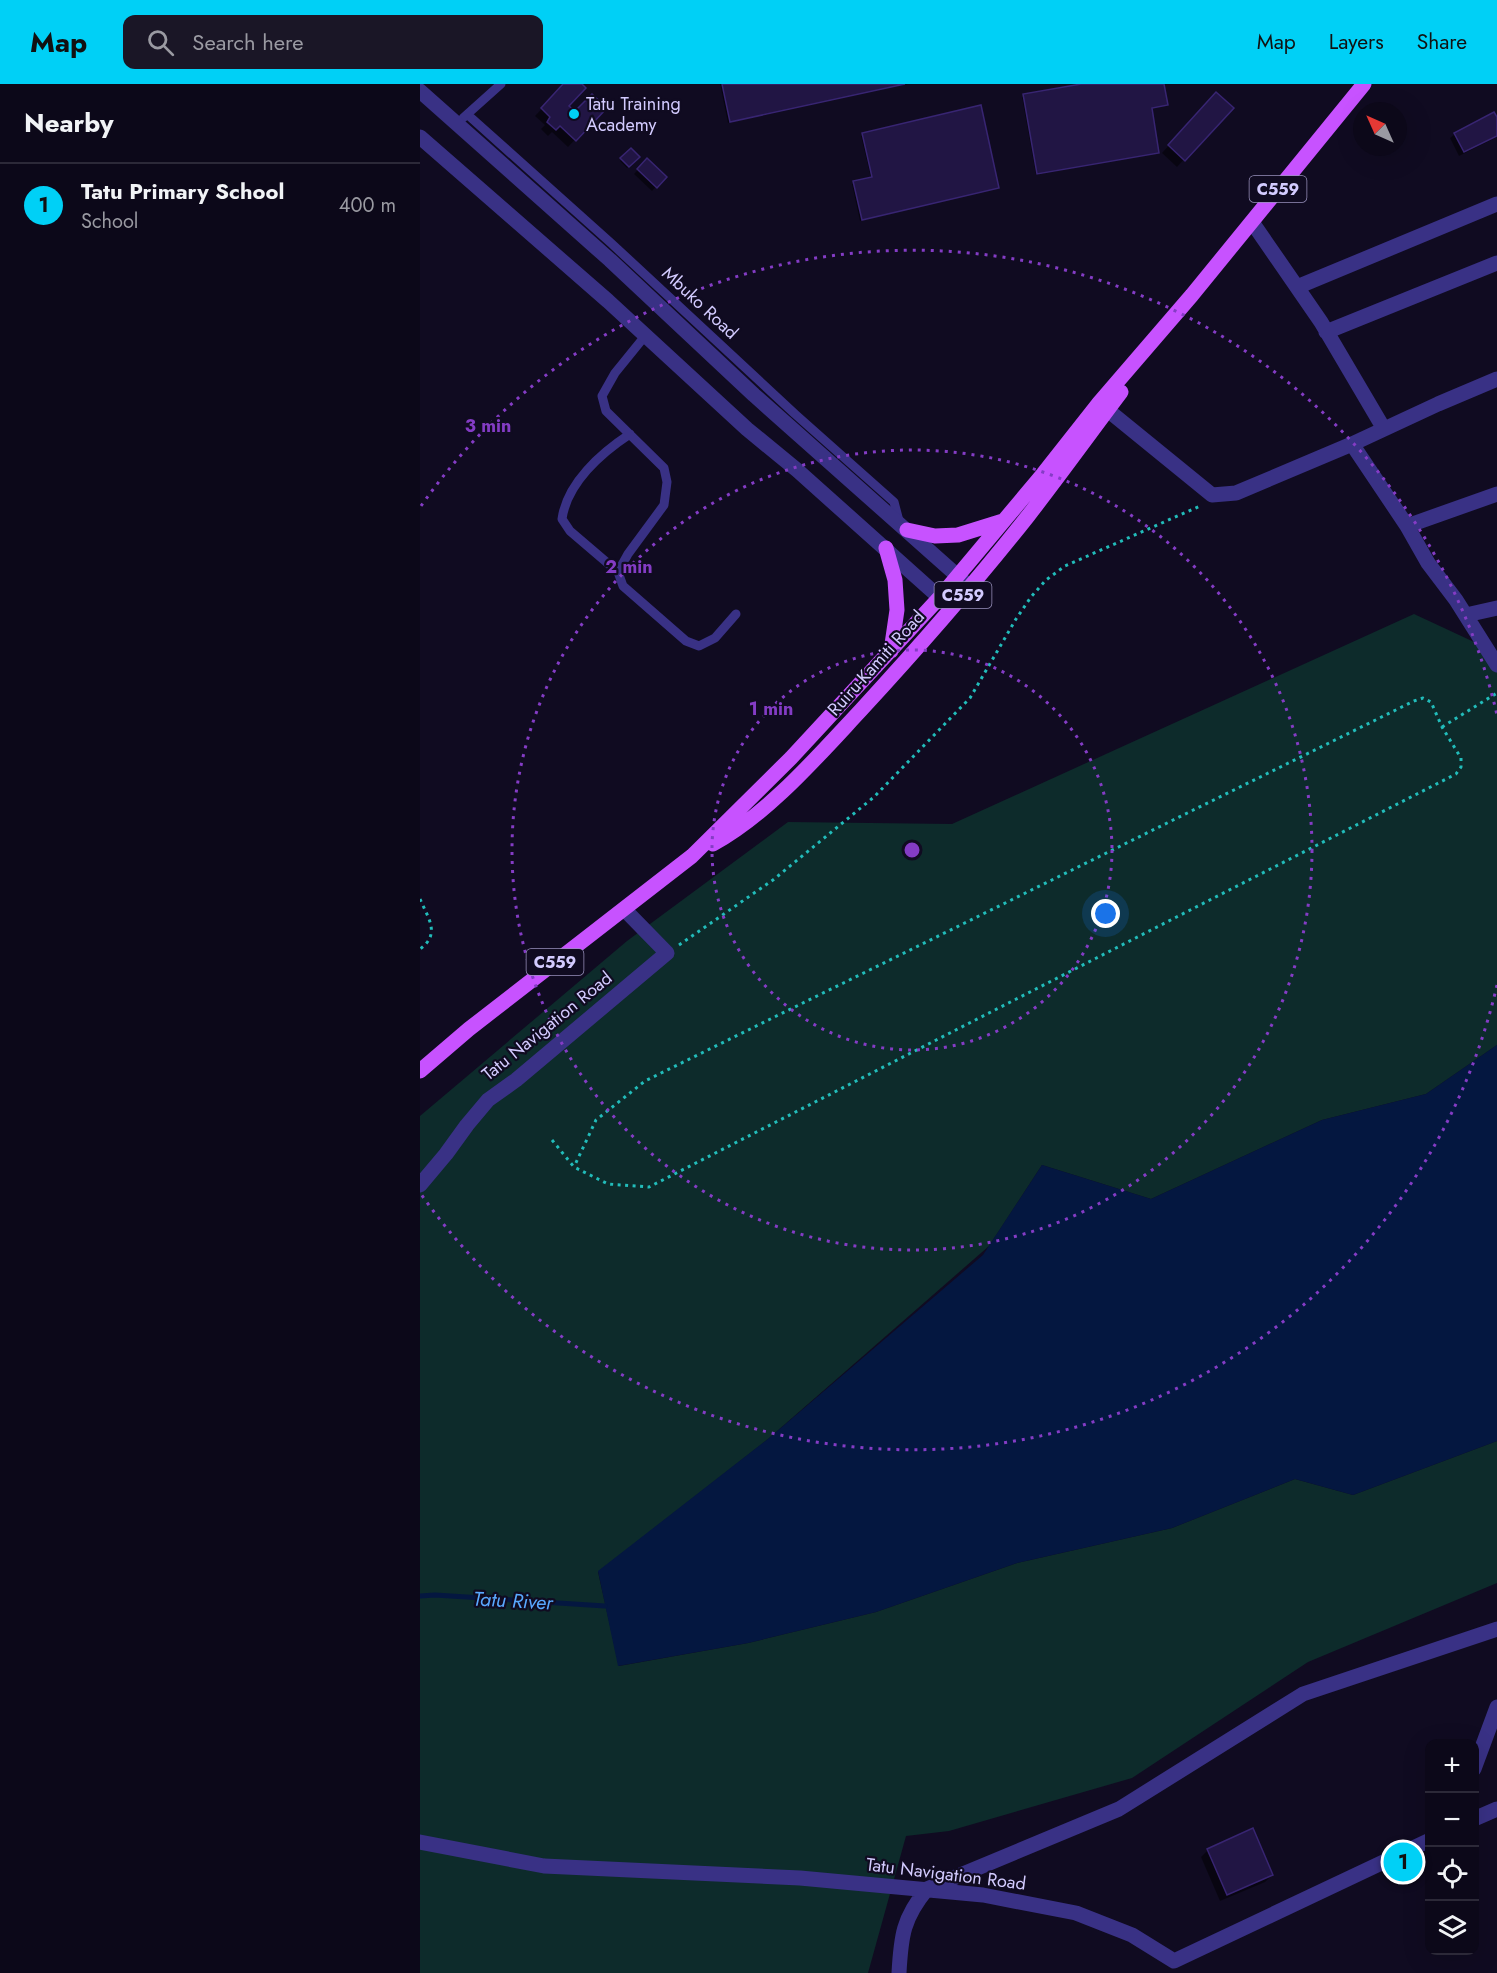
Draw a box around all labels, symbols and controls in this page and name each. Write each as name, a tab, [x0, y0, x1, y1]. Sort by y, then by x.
search box	[123, 15, 543, 69]
text: Map	[30, 22, 87, 63]
icon: search	[144, 26, 177, 59]
text: Search here	[192, 26, 304, 58]
text: Map	[1257, 27, 1296, 57]
text: Layers	[1329, 27, 1384, 57]
text: Share	[1417, 27, 1467, 57]
place label: Tatu Training Academy	[586, 91, 681, 138]
north arrow	[1353, 102, 1407, 156]
text: Nearby	[24, 104, 113, 142]
marker: Tatu Training Academy	[567, 107, 581, 121]
text: Tatu Primary School	[81, 175, 284, 207]
road number: C559	[1250, 176, 1306, 202]
text: 1	[38, 191, 49, 220]
text: 400 m	[339, 191, 396, 220]
text: School	[81, 207, 138, 236]
street label: Mbuko Road	[656, 261, 744, 345]
text: 3 min	[465, 413, 511, 439]
text: 2 min	[605, 554, 653, 580]
road number: C559	[934, 582, 992, 608]
street label: Ruiru-Kamiti Road	[821, 604, 931, 722]
text: 1 min	[749, 696, 793, 722]
centre of rings	[902, 840, 922, 860]
your location	[1091, 899, 1120, 928]
road number: C559	[526, 949, 584, 975]
street label: Tatu Navigation Road	[476, 965, 618, 1087]
water label: Tatu River	[472, 1584, 555, 1618]
map controls	[1425, 1739, 1479, 1955]
button: +	[1425, 1739, 1479, 1793]
button: −	[1425, 1793, 1479, 1847]
pin: 1	[1384, 1840, 1422, 1884]
button: locate	[1425, 1847, 1479, 1901]
street label: Tatu Navigation Road	[865, 1851, 1027, 1897]
button: layers	[1425, 1901, 1479, 1955]

